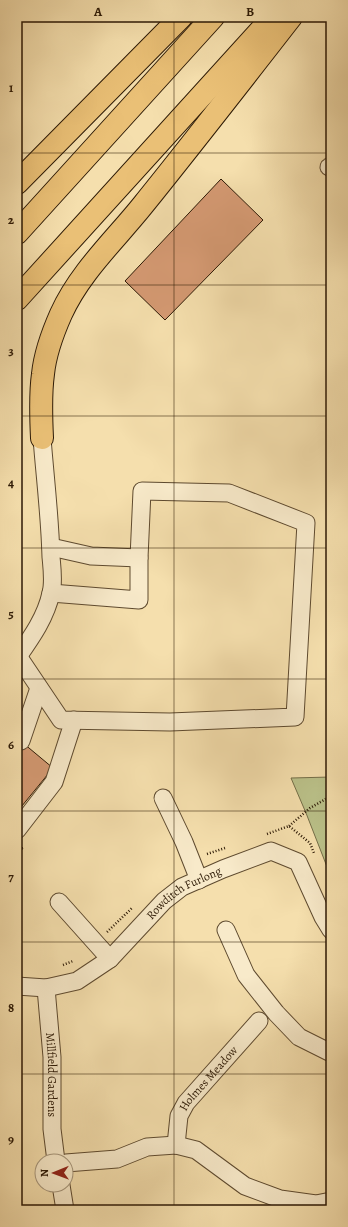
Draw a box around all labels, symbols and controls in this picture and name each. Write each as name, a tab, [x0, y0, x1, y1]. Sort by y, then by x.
text: A	[93, 3, 103, 20]
text: B	[246, 3, 254, 20]
text: 1	[9, 79, 14, 96]
text: 2	[8, 211, 15, 228]
text: 3	[8, 342, 14, 359]
text: 4	[8, 474, 14, 491]
text: 5	[8, 605, 14, 622]
text: 6	[8, 736, 14, 753]
street label: Rowditch Furlong	[143, 863, 224, 923]
text: 7	[8, 868, 14, 885]
text: 8	[8, 999, 14, 1016]
street label: Millfield Gardens	[42, 1032, 60, 1117]
street label: Holmes Meadow	[175, 1042, 242, 1114]
text: 9	[8, 1131, 14, 1148]
north arrow	[34, 1153, 74, 1193]
text: N	[37, 1169, 52, 1177]

